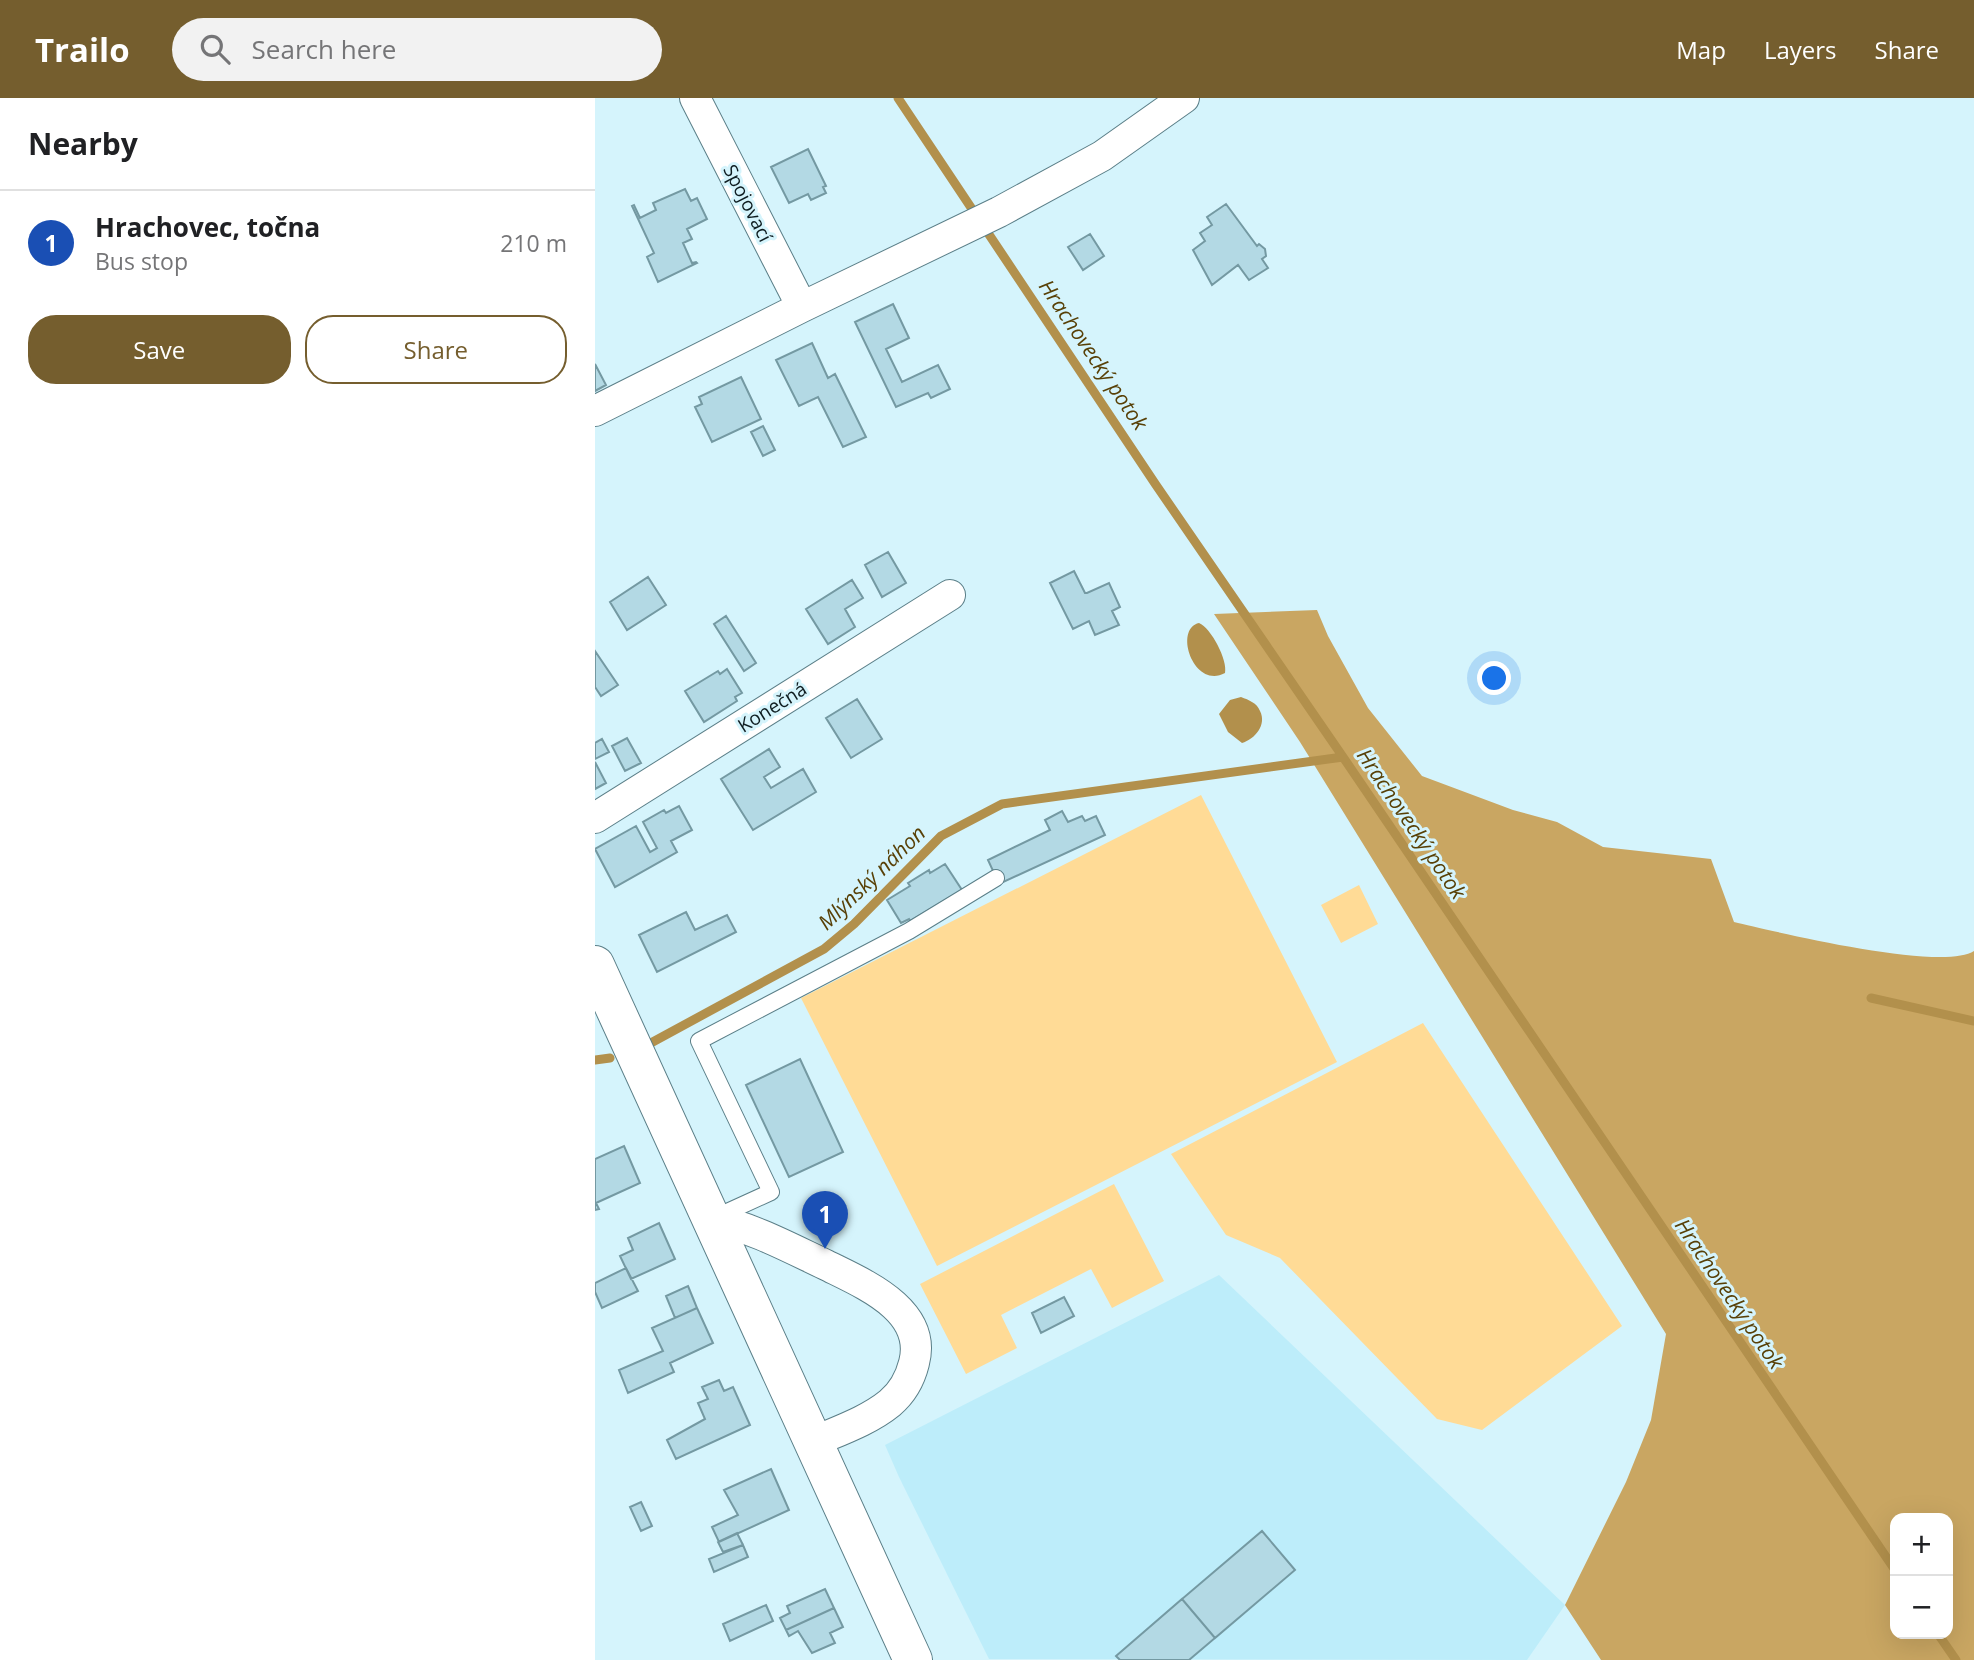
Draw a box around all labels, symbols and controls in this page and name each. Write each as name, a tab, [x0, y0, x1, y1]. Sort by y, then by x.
search box	[172, 18, 662, 81]
text: Trailo	[35, 27, 130, 72]
icon: search	[196, 30, 234, 68]
text: Search here	[252, 31, 396, 67]
text: Map	[1676, 33, 1726, 66]
text: Layers	[1764, 33, 1837, 66]
text: Share	[1875, 33, 1939, 66]
text: Nearby	[28, 123, 138, 164]
street label: Spojovací	[717, 160, 779, 247]
text: Hrachovec, točna	[95, 209, 320, 245]
text: 1	[44, 227, 58, 259]
text: 210 m	[500, 227, 567, 259]
text: Bus stop	[95, 245, 188, 277]
water label: Hrachovecký potok	[1033, 274, 1155, 436]
button: Save	[28, 315, 291, 384]
button: Share	[305, 315, 567, 384]
your location	[1477, 661, 1511, 695]
street label: Konečná	[733, 676, 811, 738]
water label: Hrachovecký potok	[1351, 743, 1473, 905]
water label: Mlýnský náhon	[812, 819, 931, 936]
pin: 1	[802, 1191, 848, 1249]
water label: Hrachovecký potok	[1669, 1213, 1791, 1375]
map controls	[1890, 1513, 1953, 1639]
button: +	[1890, 1513, 1953, 1576]
button: −	[1890, 1576, 1953, 1639]

